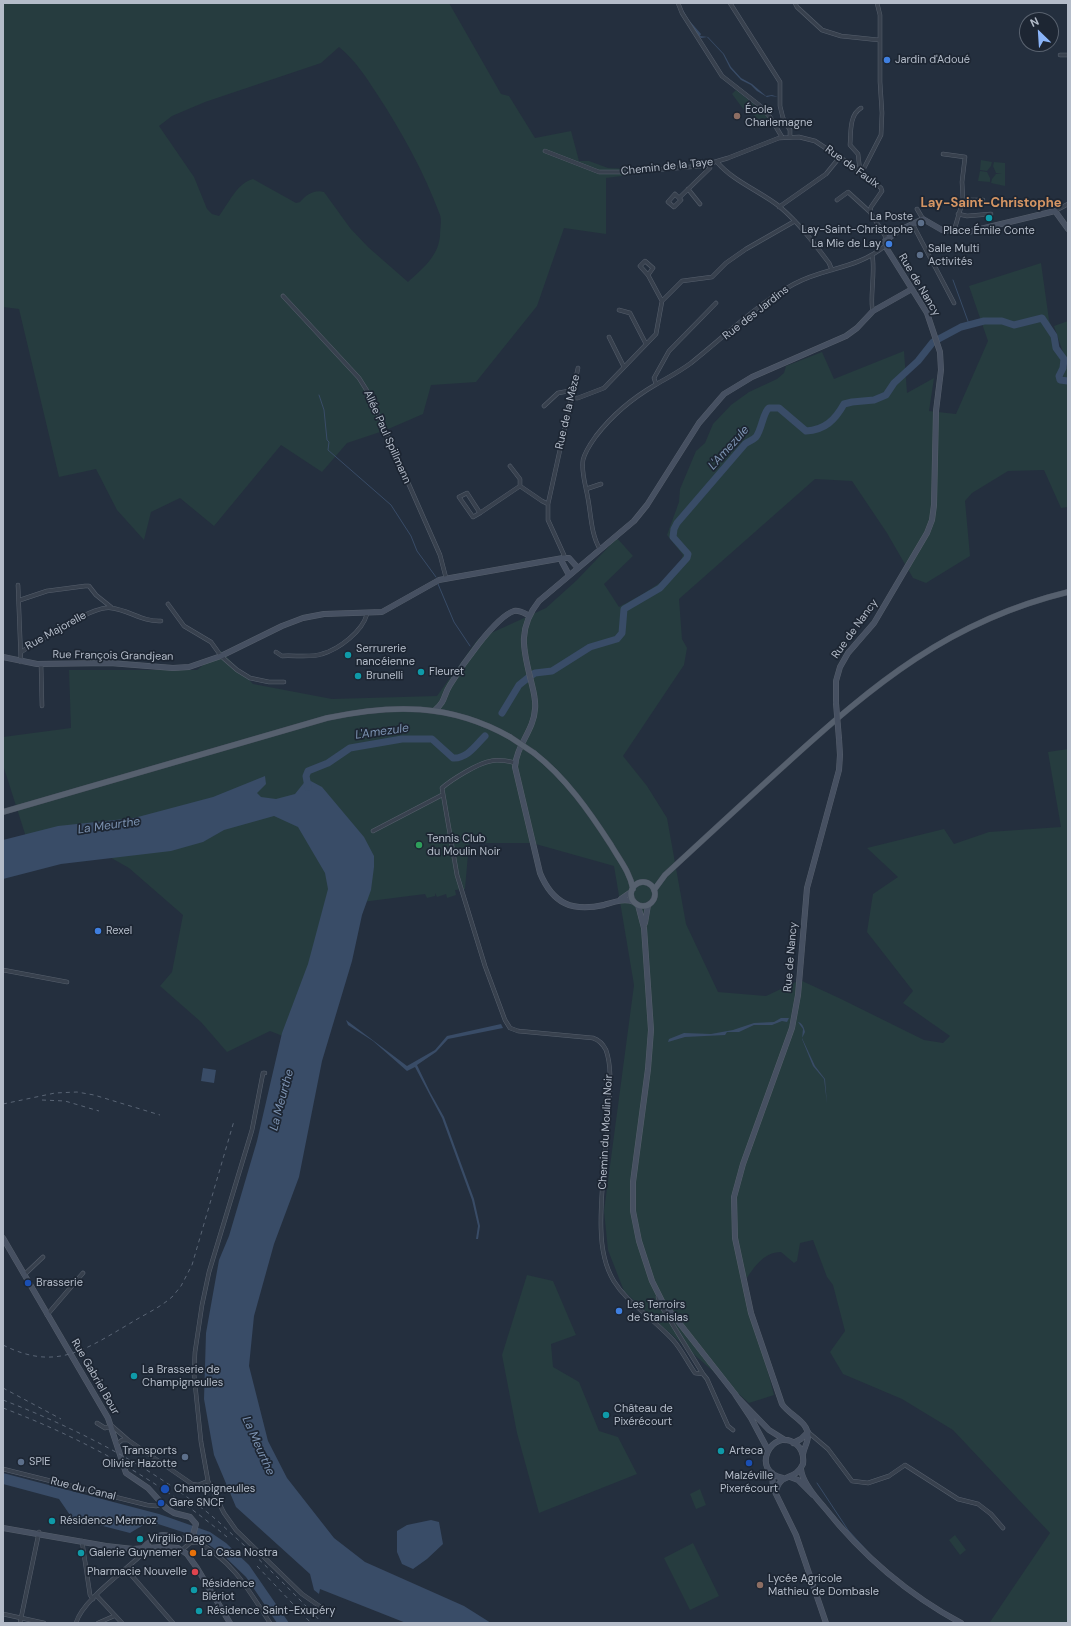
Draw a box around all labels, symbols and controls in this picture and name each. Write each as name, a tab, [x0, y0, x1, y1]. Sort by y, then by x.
north arrow	[1019, 12, 1059, 52]
text: N	[1028, 14, 1041, 30]
place label: Jardin d'Adoué	[895, 53, 970, 67]
marker: Jardin d'Adoué	[882, 55, 892, 65]
place label: École Charlemagne	[745, 103, 812, 129]
marker: École Charlemagne	[732, 111, 742, 121]
street label: Rue de Faulx	[822, 143, 882, 191]
street label: Chemin de la Taye	[620, 156, 714, 178]
district label: Lay-Saint-Christophe	[920, 196, 1062, 212]
place label: La Poste Lay-Saint-Christophe	[801, 210, 913, 236]
marker: Place Émile Conte	[984, 213, 994, 223]
marker: La Poste Lay-Saint-Christophe	[916, 218, 926, 228]
place label: Place Émile Conte	[943, 224, 1035, 238]
place label: La Mie de Lay	[811, 237, 881, 251]
marker: La Mie de Lay	[884, 239, 894, 249]
place label: Salle Multi Activités	[928, 242, 979, 268]
marker: Salle Multi Activités	[915, 250, 925, 260]
street label: Rue de Nancy	[895, 251, 943, 319]
street label: Rue des Jardins	[720, 283, 792, 343]
street label: Rue de la Mèze	[553, 373, 583, 451]
street label: Allée Paul Spillmann	[361, 388, 413, 486]
water label: L'Amezule	[706, 423, 752, 473]
street label: Rue de Nancy	[829, 597, 881, 661]
street label: Rue Majorelle	[23, 609, 89, 653]
place label: Serrurerie nancéienne	[356, 642, 415, 668]
street label: Rue François Grandjean	[52, 648, 174, 664]
marker: Serrurerie nancéienne	[343, 650, 353, 660]
place label: Fleuret	[429, 665, 464, 679]
marker: Fleuret	[416, 667, 426, 677]
place label: Brunelli	[366, 669, 403, 683]
marker: Brunelli	[353, 671, 363, 681]
water label: L'Amezule	[354, 721, 410, 743]
water label: La Meurthe	[77, 814, 141, 838]
place label: Tennis Club du Moulin Noir	[427, 832, 500, 858]
marker: Tennis Club du Moulin Noir	[414, 840, 424, 850]
street label: Rue de Nancy	[781, 921, 801, 993]
place label: Rexel	[106, 924, 132, 938]
marker: Rexel	[93, 926, 103, 936]
water label: La Meurthe	[267, 1068, 297, 1132]
street label: Chemin du Moulin Noir	[596, 1074, 616, 1190]
place label: Brasserie	[36, 1276, 83, 1290]
marker: Brasserie	[23, 1278, 33, 1288]
place label: Les Terroirs de Stanislas	[627, 1298, 688, 1324]
marker: Les Terroirs de Stanislas	[614, 1306, 624, 1316]
street label: Rue Gabriel Bour	[68, 1337, 122, 1417]
place label: La Brasserie de Champigneulles	[142, 1363, 223, 1389]
marker: La Brasserie de Champigneulles	[129, 1371, 139, 1381]
place label: Château de Pixérécourt	[614, 1402, 673, 1428]
marker: Château de Pixérécourt	[601, 1410, 611, 1420]
water label: La Meurthe	[239, 1414, 277, 1478]
place label: Transports Olivier Hazotte	[102, 1444, 177, 1470]
place label: Arteca	[729, 1444, 763, 1458]
marker: Arteca	[716, 1446, 726, 1456]
marker: Transports Olivier Hazotte	[180, 1452, 190, 1462]
place label: SPIE	[29, 1455, 51, 1469]
marker: SPIE	[16, 1457, 26, 1467]
marker: Malzéville Pixerécourt	[744, 1458, 754, 1468]
place label: Malzéville Pixerécourt	[720, 1469, 778, 1495]
street label: Rue du Canal	[49, 1475, 117, 1503]
place label: Champigneulles	[174, 1482, 255, 1496]
marker: Champigneulles	[159, 1483, 171, 1495]
place label: Gare SNCF	[169, 1496, 224, 1510]
marker: Gare SNCF	[156, 1498, 166, 1508]
place label: Résidence Mermoz	[60, 1514, 156, 1528]
marker: Résidence Mermoz	[47, 1516, 57, 1526]
place label: Virgilio Dago	[148, 1532, 211, 1546]
marker: Virgilio Dago	[135, 1534, 145, 1544]
place label: Galerie Guynemer	[89, 1546, 181, 1560]
place label: La Casa Nostra	[201, 1546, 278, 1560]
marker: Galerie Guynemer	[76, 1548, 86, 1558]
marker: La Casa Nostra	[188, 1548, 198, 1558]
place label: Pharmacie Nouvelle	[87, 1565, 187, 1579]
marker: Pharmacie Nouvelle	[190, 1567, 200, 1577]
place label: Lycée Agricole Mathieu de Dombasle	[768, 1572, 879, 1598]
place label: Résidence Blériot	[202, 1577, 255, 1603]
marker: Lycée Agricole Mathieu de Dombasle	[755, 1580, 765, 1590]
marker: Résidence Blériot	[189, 1585, 199, 1595]
place label: Résidence Saint-Exupéry	[207, 1604, 335, 1618]
marker: Résidence Saint-Exupéry	[194, 1606, 204, 1616]

